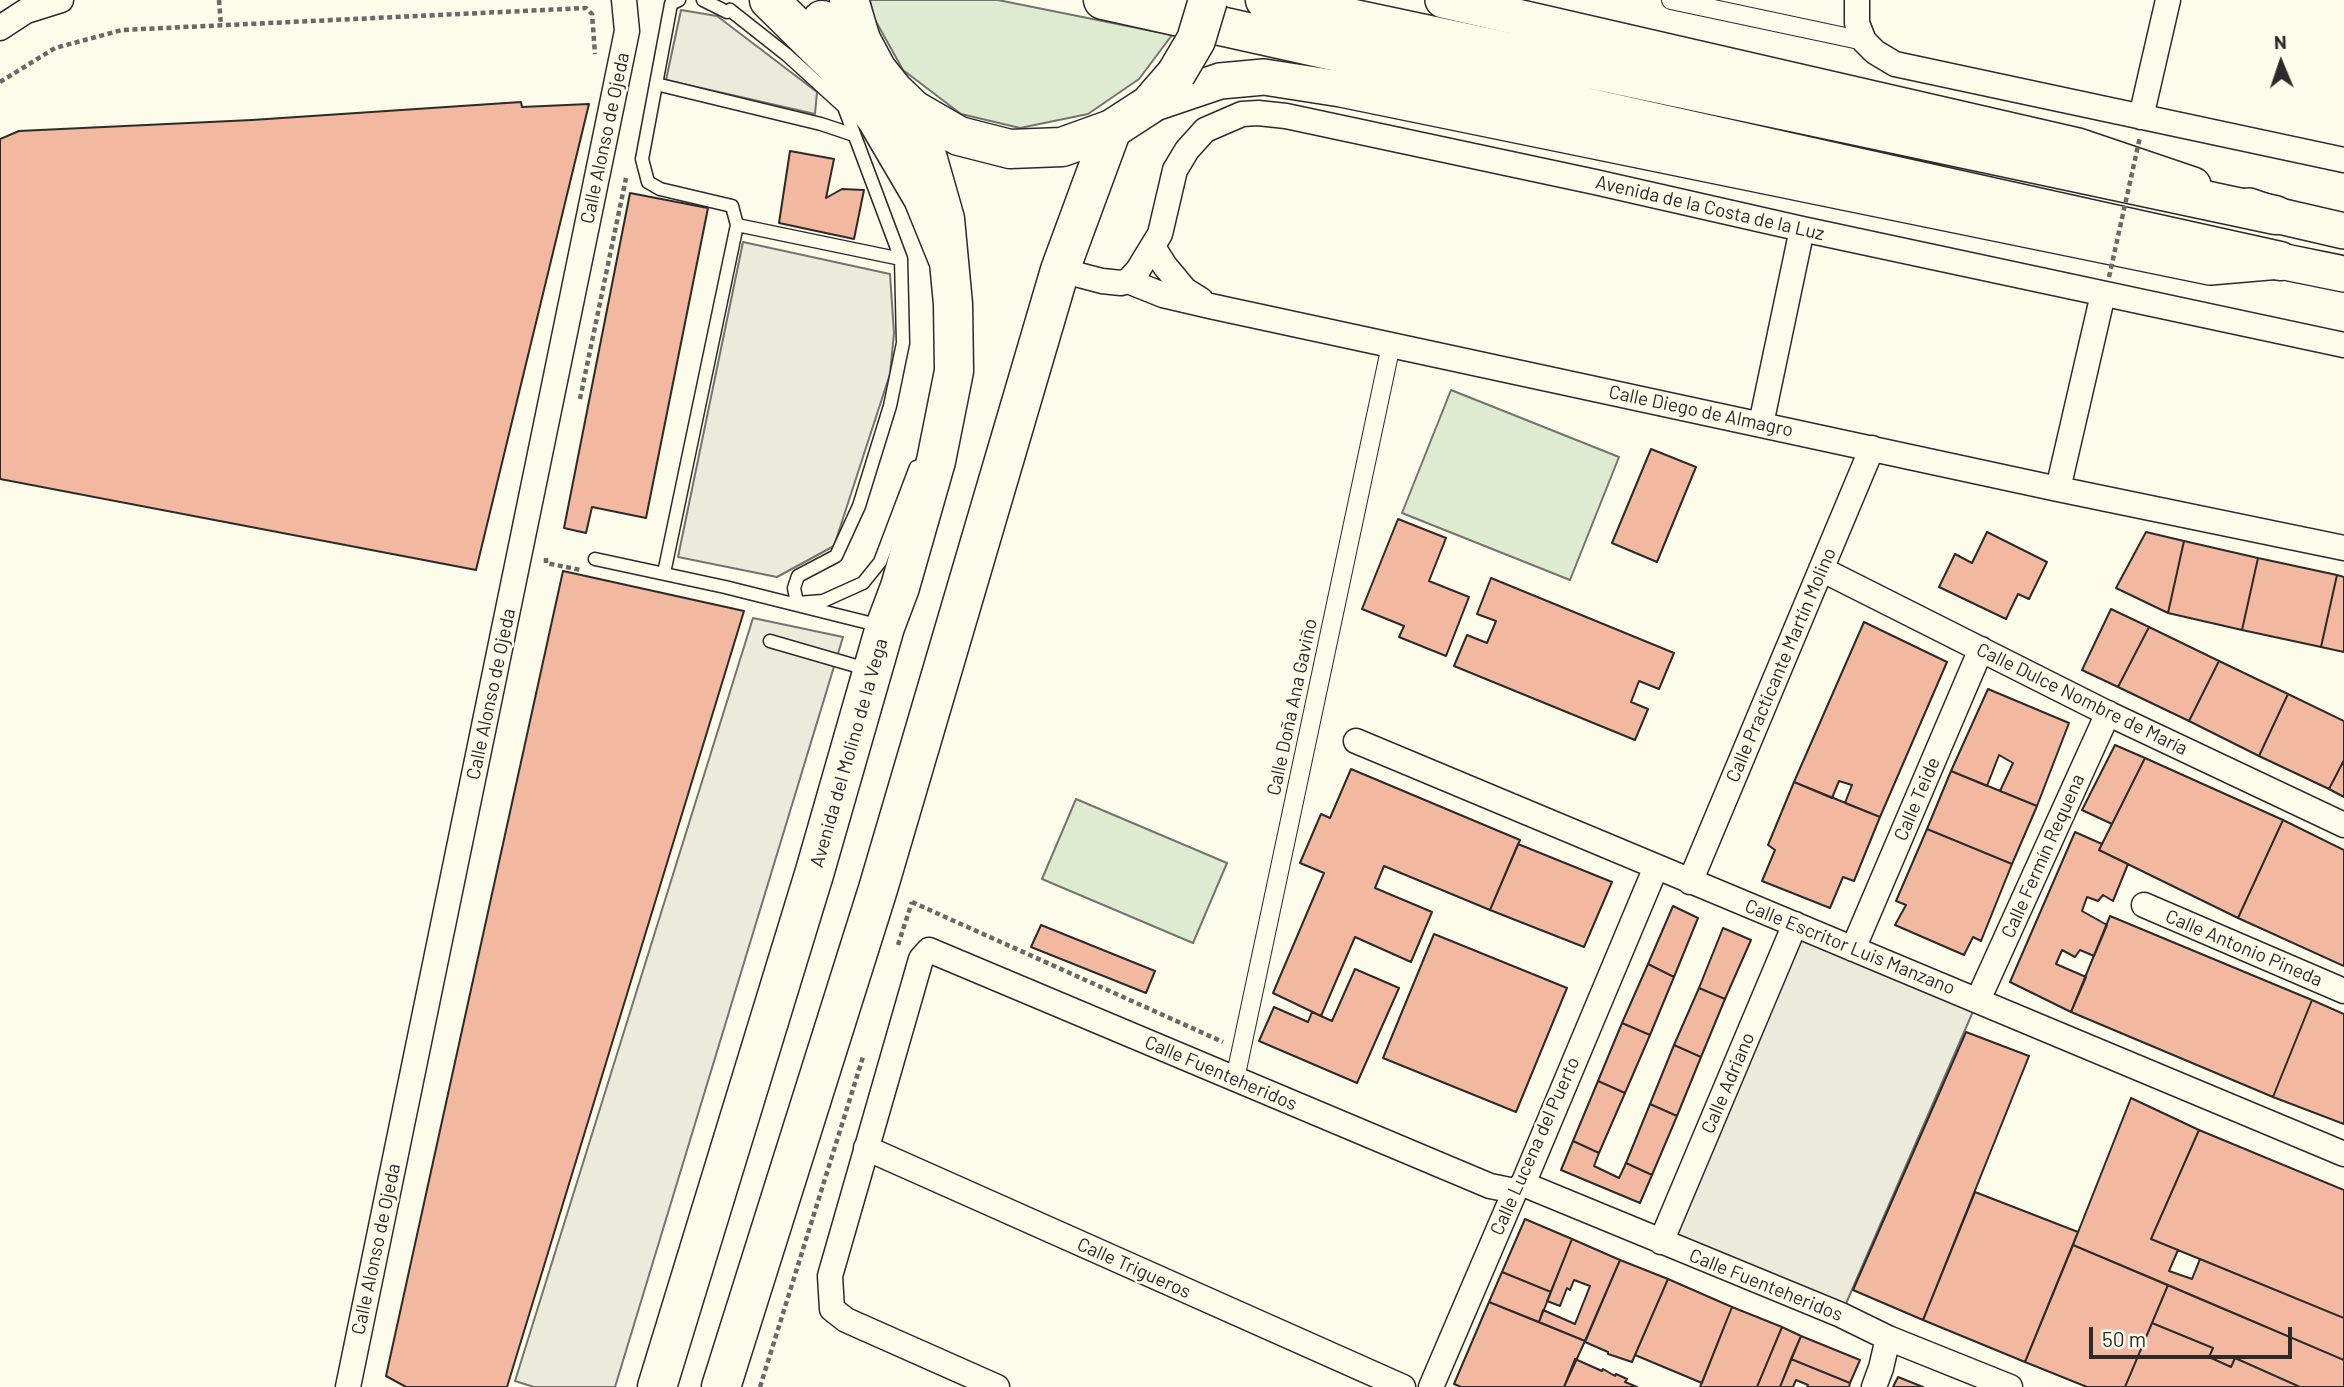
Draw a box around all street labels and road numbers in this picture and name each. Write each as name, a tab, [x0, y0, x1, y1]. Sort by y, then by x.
street label: Calle Alonso de Ojeda	[576, 50, 634, 226]
street label: Avenida de la Costa de la Luz	[1593, 171, 1827, 245]
street label: Calle Diego de Almagro	[1607, 380, 1795, 442]
street label: Calle Practicante Martín Molino	[1721, 544, 1841, 786]
street label: Calle Alonso de Ojeda	[462, 606, 520, 782]
street label: Calle Doña Ana Gaviño	[1262, 616, 1322, 798]
street label: Avenida del Molino de la Vega	[805, 636, 893, 870]
street label: Calle Dulce Nombre de María	[1973, 638, 2191, 760]
street label: Calle Teide	[1889, 754, 1945, 844]
street label: Calle Fermín Requena	[1997, 770, 2089, 942]
street label: Calle Escritor Luis Manzano	[1742, 894, 1958, 1000]
street label: Calle Antonio Pineda	[2162, 905, 2326, 991]
street label: Calle Adriano	[1697, 1029, 1759, 1137]
street label: Calle Fuenteheridos	[1141, 1031, 1301, 1115]
street label: Calle Lucena del Puerto	[1485, 1053, 1585, 1239]
street label: Calle Alonso de Ojeda	[347, 1161, 405, 1337]
street label: Calle Trigueros	[1074, 1233, 1194, 1303]
street label: Calle Fuenteheridos	[1686, 1244, 1846, 1326]

